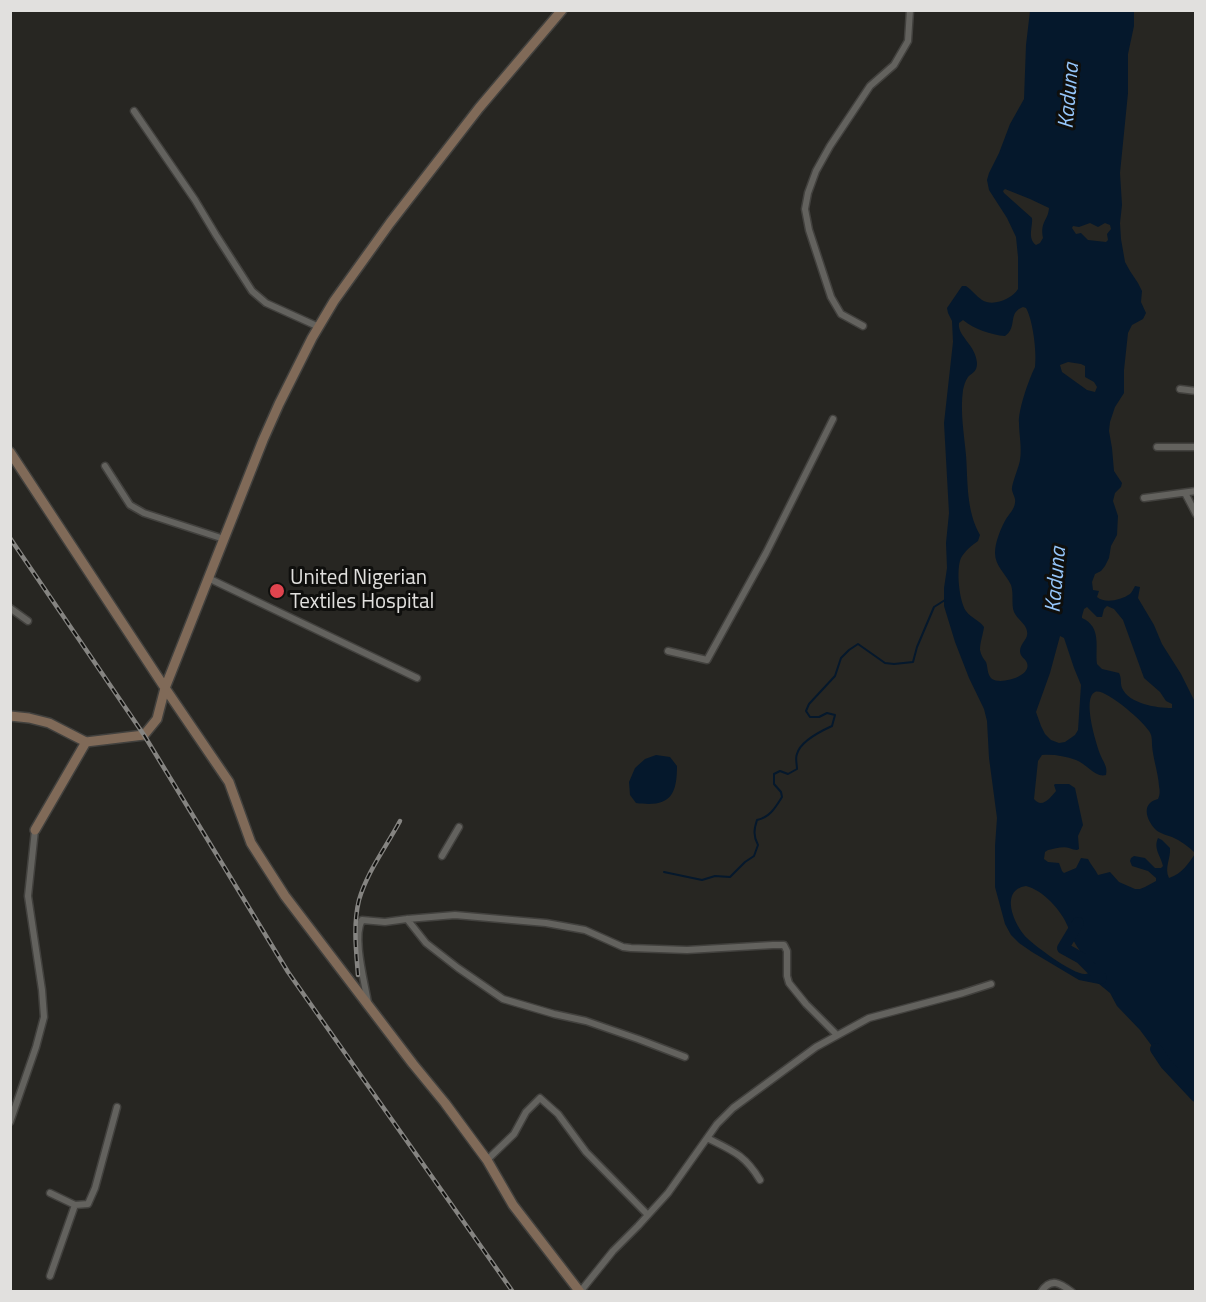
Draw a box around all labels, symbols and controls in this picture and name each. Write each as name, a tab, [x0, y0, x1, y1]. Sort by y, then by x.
water label: Kaduna	[1054, 62, 1086, 130]
water label: Kaduna	[1041, 546, 1073, 614]
place label: United Nigerian Textiles Hospital	[290, 566, 434, 616]
marker: United Nigerian Textiles Hospital	[268, 582, 286, 600]

